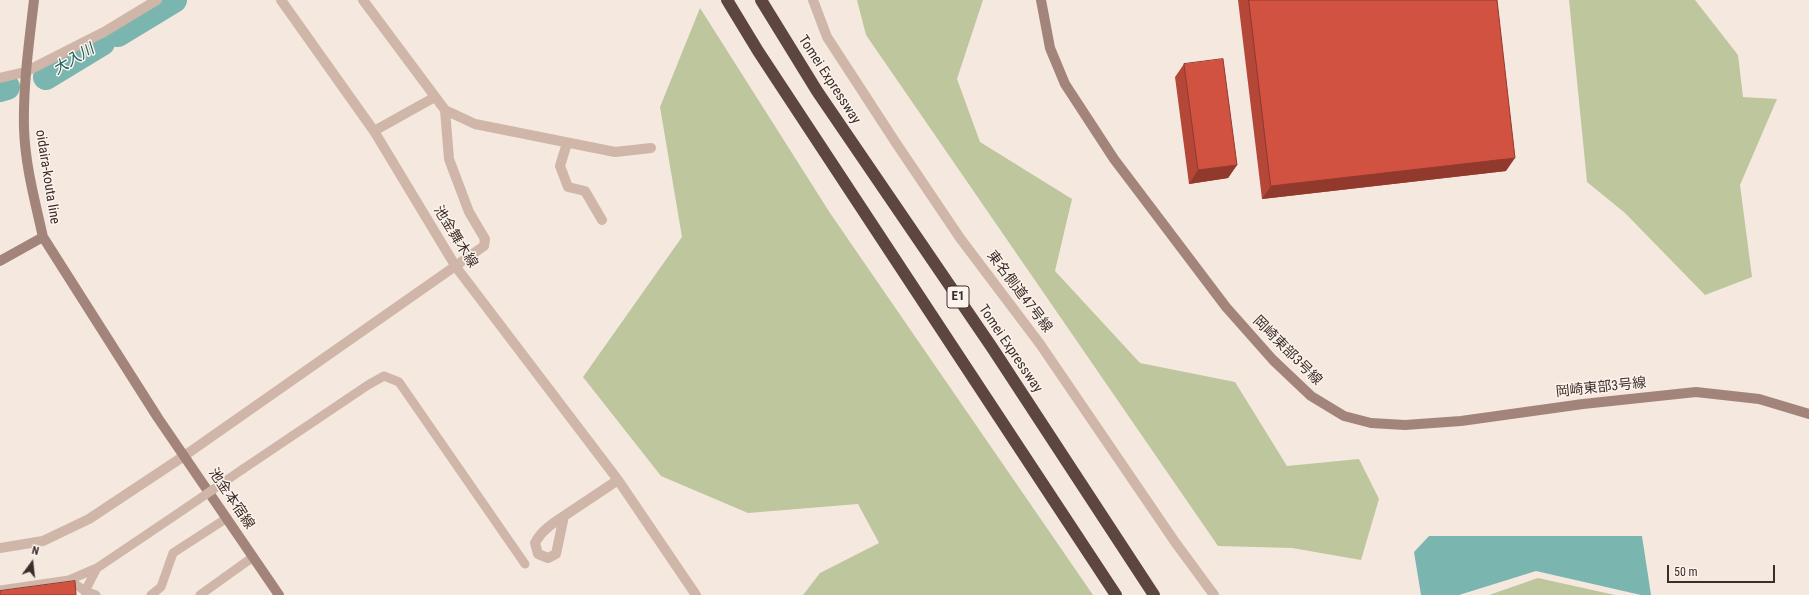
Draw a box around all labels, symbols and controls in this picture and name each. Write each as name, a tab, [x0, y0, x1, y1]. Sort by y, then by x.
street label: Tomei Expressway	[794, 33, 864, 127]
water label: 大入川	[50, 41, 98, 79]
street label: oidaira-kouta line	[31, 129, 63, 225]
street label: 池金舞木線	[429, 203, 481, 271]
street label: 東名側道47号線	[983, 248, 1055, 336]
road number: E1	[947, 286, 969, 308]
street label: Tomei Expressway	[974, 302, 1046, 396]
street label: 岡崎東部3号線	[1249, 313, 1325, 389]
street label: 岡崎東部3号線	[1555, 375, 1647, 401]
street label: 池金本宿線	[204, 465, 258, 533]
north arrow	[12, 543, 52, 583]
text: N	[30, 544, 40, 558]
scale bar	[1669, 557, 1777, 583]
text: 50 m	[1674, 565, 1698, 579]

